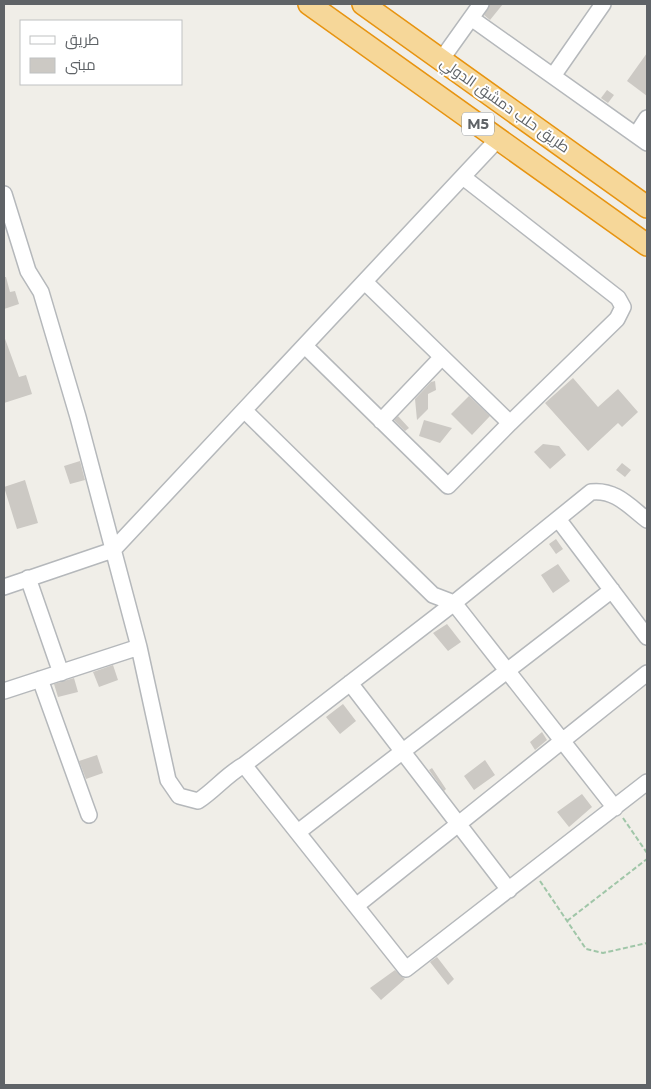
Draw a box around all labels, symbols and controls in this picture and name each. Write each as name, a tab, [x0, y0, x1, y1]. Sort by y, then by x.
legend	[20, 20, 182, 85]
text: طريق	[65, 30, 99, 50]
street label: طريق حلب دمشق الدولي	[435, 53, 574, 159]
text: مبنى	[65, 55, 96, 75]
road number: M5	[462, 112, 494, 136]

